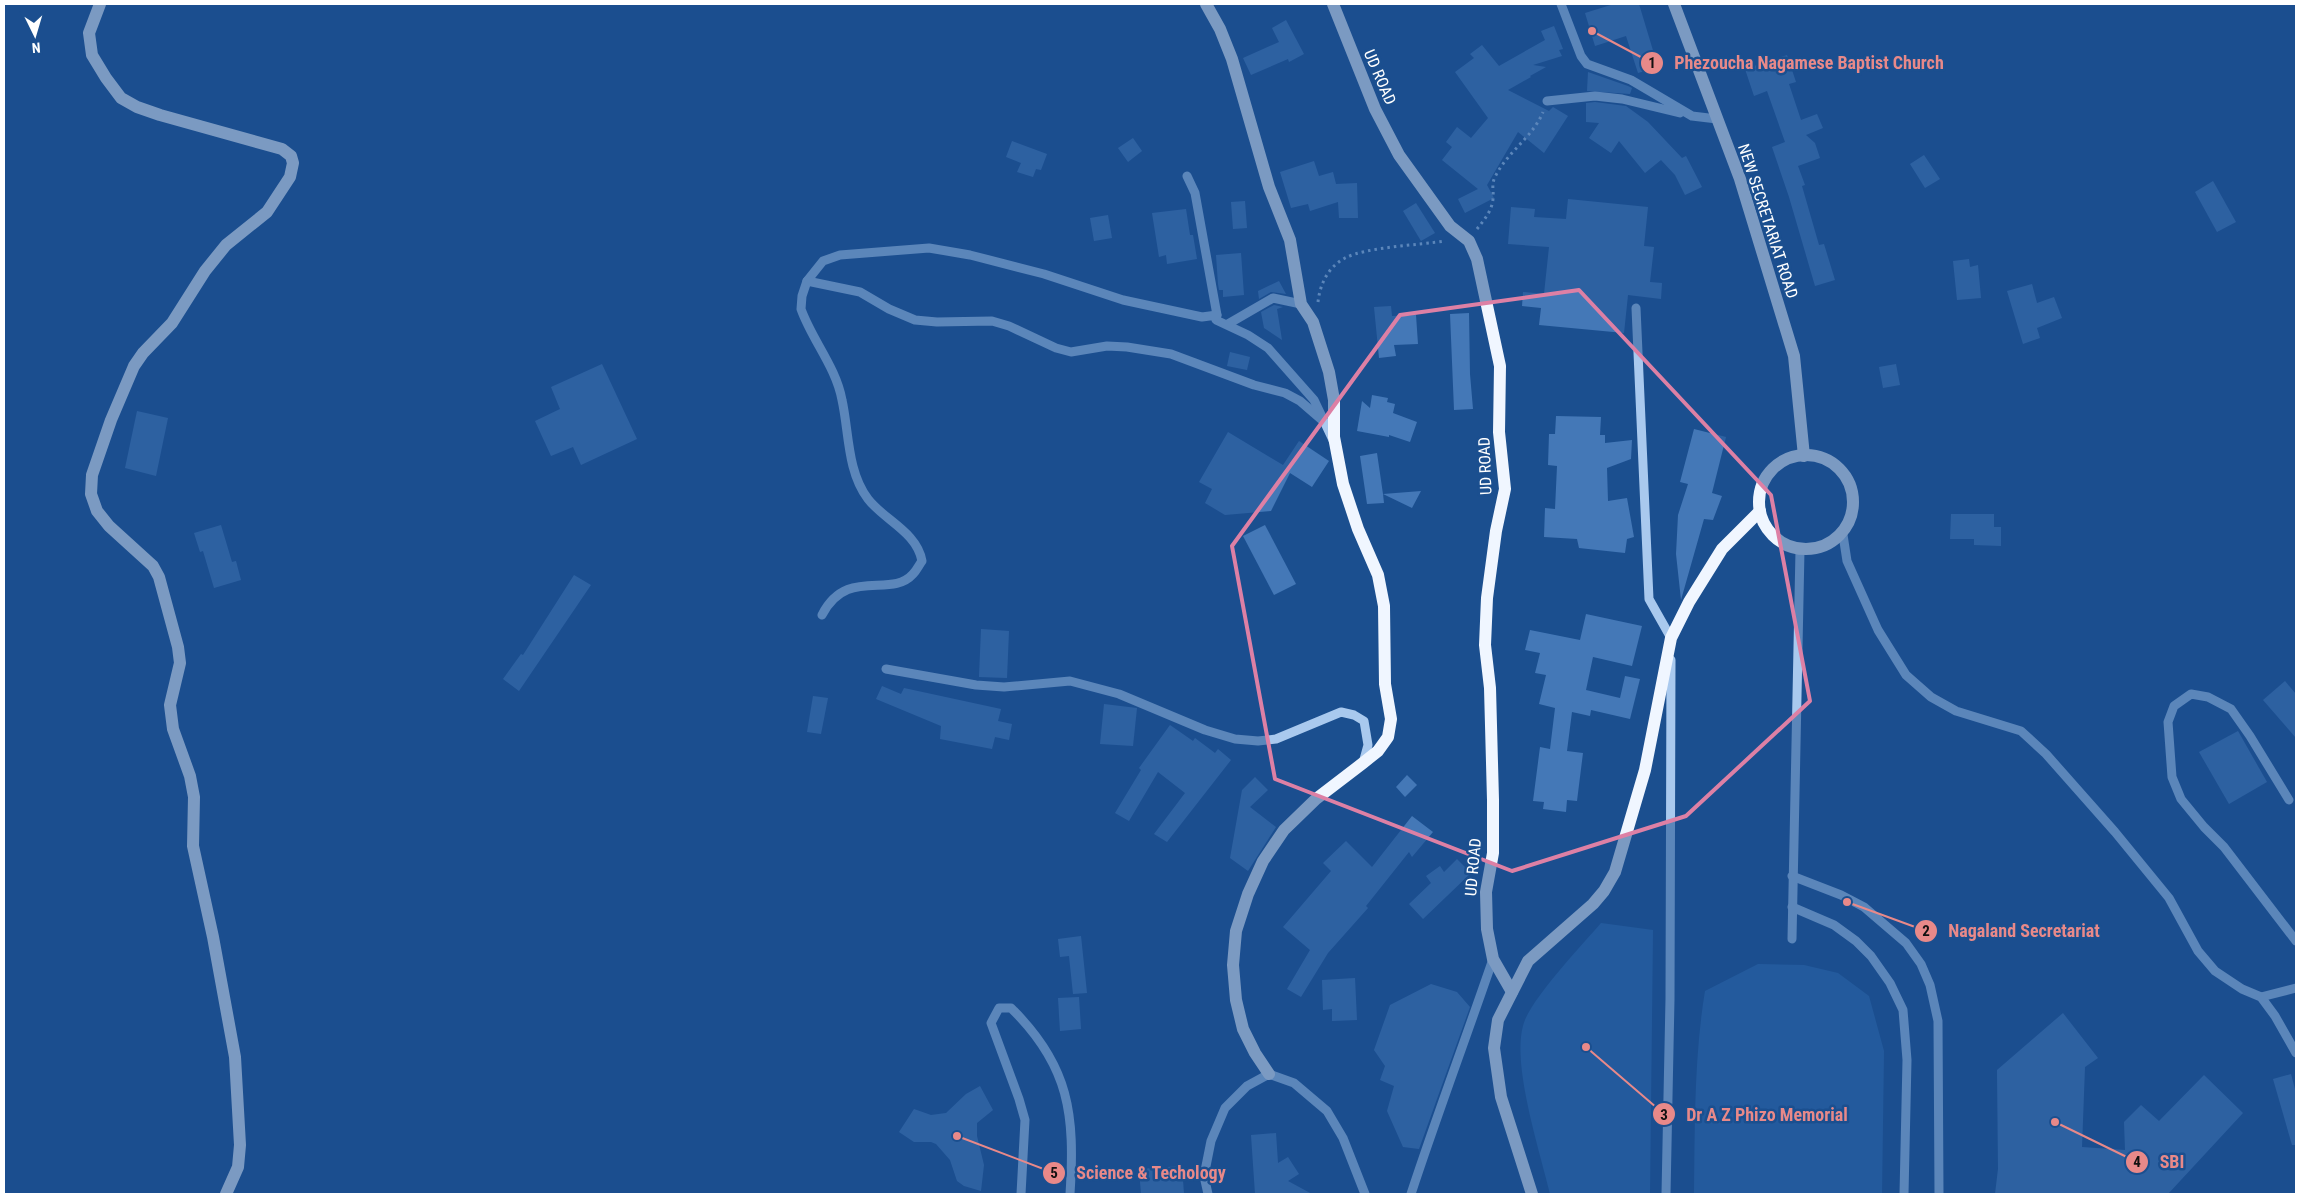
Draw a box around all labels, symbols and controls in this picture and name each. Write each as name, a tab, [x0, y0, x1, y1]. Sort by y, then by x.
north arrow	[10, 10, 60, 60]
text: N	[31, 40, 41, 56]
callout: Phezoucha Nagamese Baptist Church	[1640, 46, 1954, 79]
street label: UD ROAD	[1360, 47, 1400, 107]
text: Phezoucha Nagamese Baptist Church	[1674, 52, 1944, 73]
text: 1	[1648, 54, 1656, 72]
street label: NEW SECRETARIAT ROAD	[1734, 141, 1802, 301]
street label: UD ROAD	[1474, 437, 1496, 495]
street label: UD ROAD	[1461, 837, 1485, 897]
callout: Nagaland Secretariat	[1913, 914, 2110, 947]
text: Nagaland Secretariat	[1948, 920, 2100, 941]
text: 2	[1922, 922, 1930, 940]
callout: Dr A Z Phizo Memorial	[1651, 1098, 1858, 1131]
text: Dr A Z Phizo Memorial	[1686, 1104, 1848, 1125]
text: 3	[1660, 1106, 1668, 1124]
callout: SBI	[2124, 1146, 2194, 1179]
text: SBI	[2160, 1151, 2184, 1172]
text: 4	[2133, 1153, 2141, 1171]
callout: Science & Techology	[1041, 1157, 1236, 1190]
text: Science & Techology	[1076, 1162, 1226, 1183]
text: 5	[1050, 1164, 1058, 1182]

